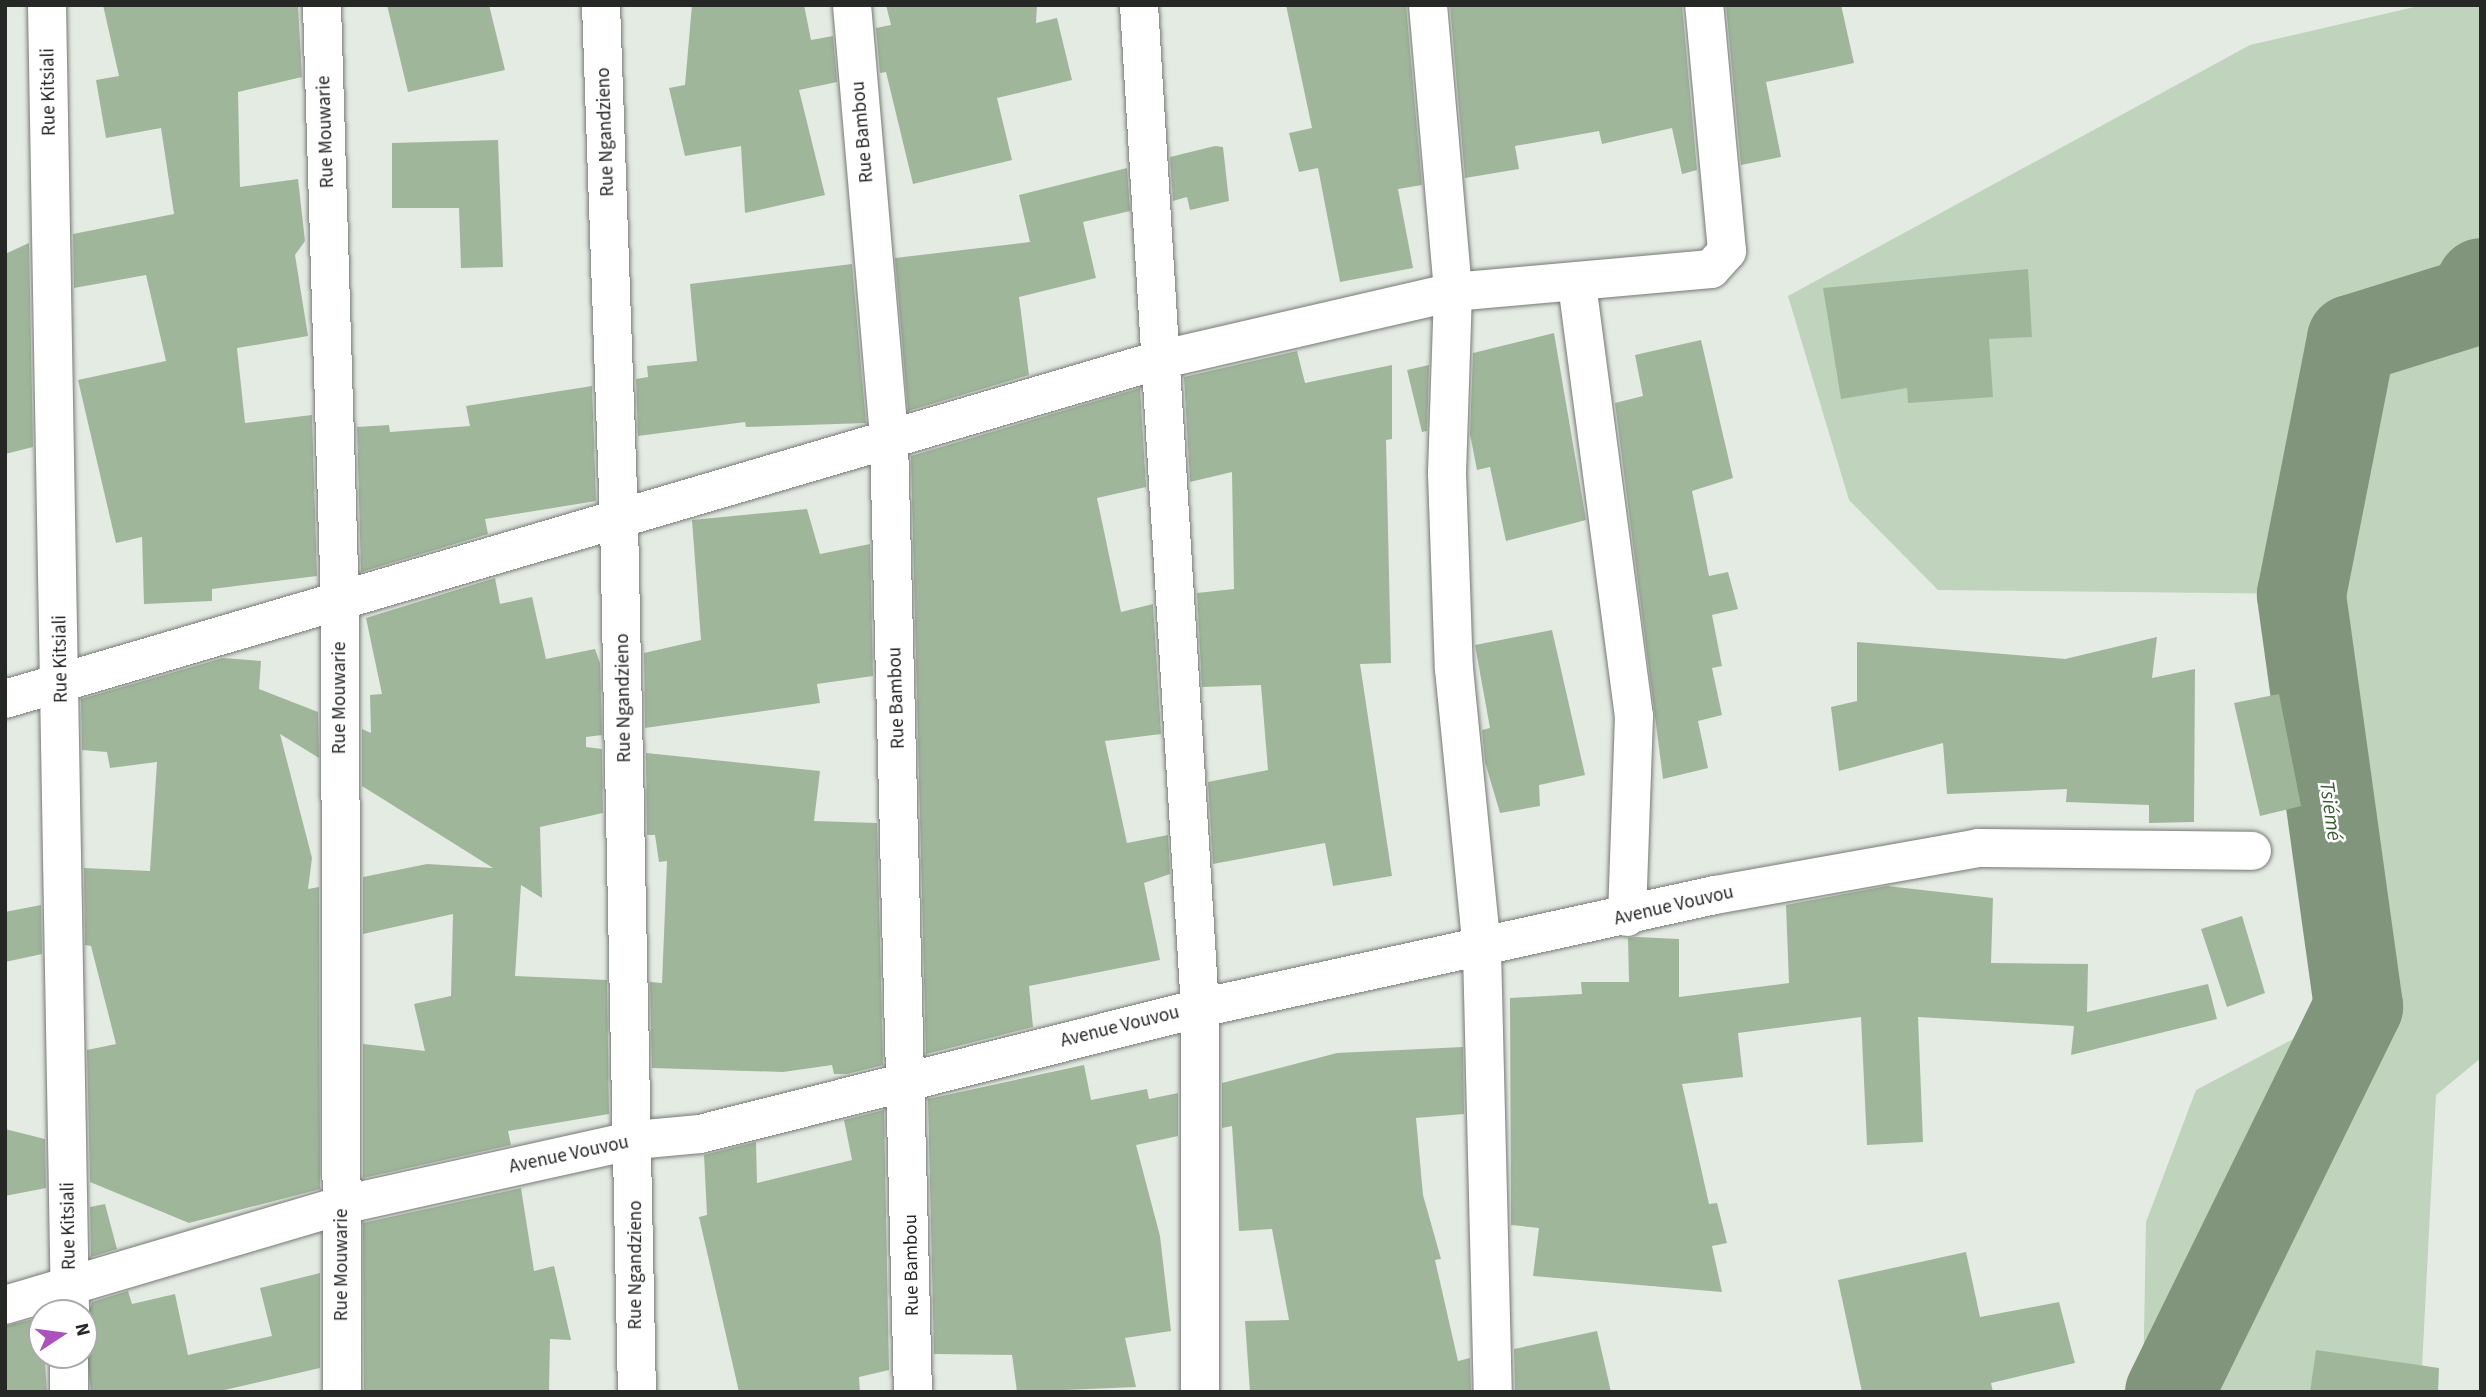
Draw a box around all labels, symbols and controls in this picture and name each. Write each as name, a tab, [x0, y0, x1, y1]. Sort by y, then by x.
street label: Rue Kitsiali	[37, 48, 61, 136]
street label: Rue Ngandzieno	[592, 67, 620, 197]
street label: Rue Mouwarie	[313, 75, 339, 189]
street label: Rue Bambou	[847, 80, 879, 184]
street label: Rue Kitsiali	[49, 615, 73, 703]
street label: Rue Ngandzieno	[611, 633, 637, 763]
street label: Rue Mouwarie	[329, 642, 351, 754]
street label: Rue Bambou	[884, 647, 910, 749]
water label: Tsiémé	[2314, 780, 2348, 842]
street label: Avenue Vouvou	[1612, 881, 1736, 931]
street label: Avenue Vouvou	[1058, 1001, 1182, 1053]
street label: Avenue Vouvou	[507, 1131, 631, 1179]
street label: Rue Kitsiali	[57, 1182, 81, 1270]
street label: Rue Ngandzieno	[625, 1200, 647, 1330]
street label: Rue Mouwarie	[331, 1209, 353, 1321]
street label: Rue Bambou	[900, 1214, 924, 1316]
north arrow	[28, 1299, 98, 1369]
text: N	[67, 1320, 97, 1339]

